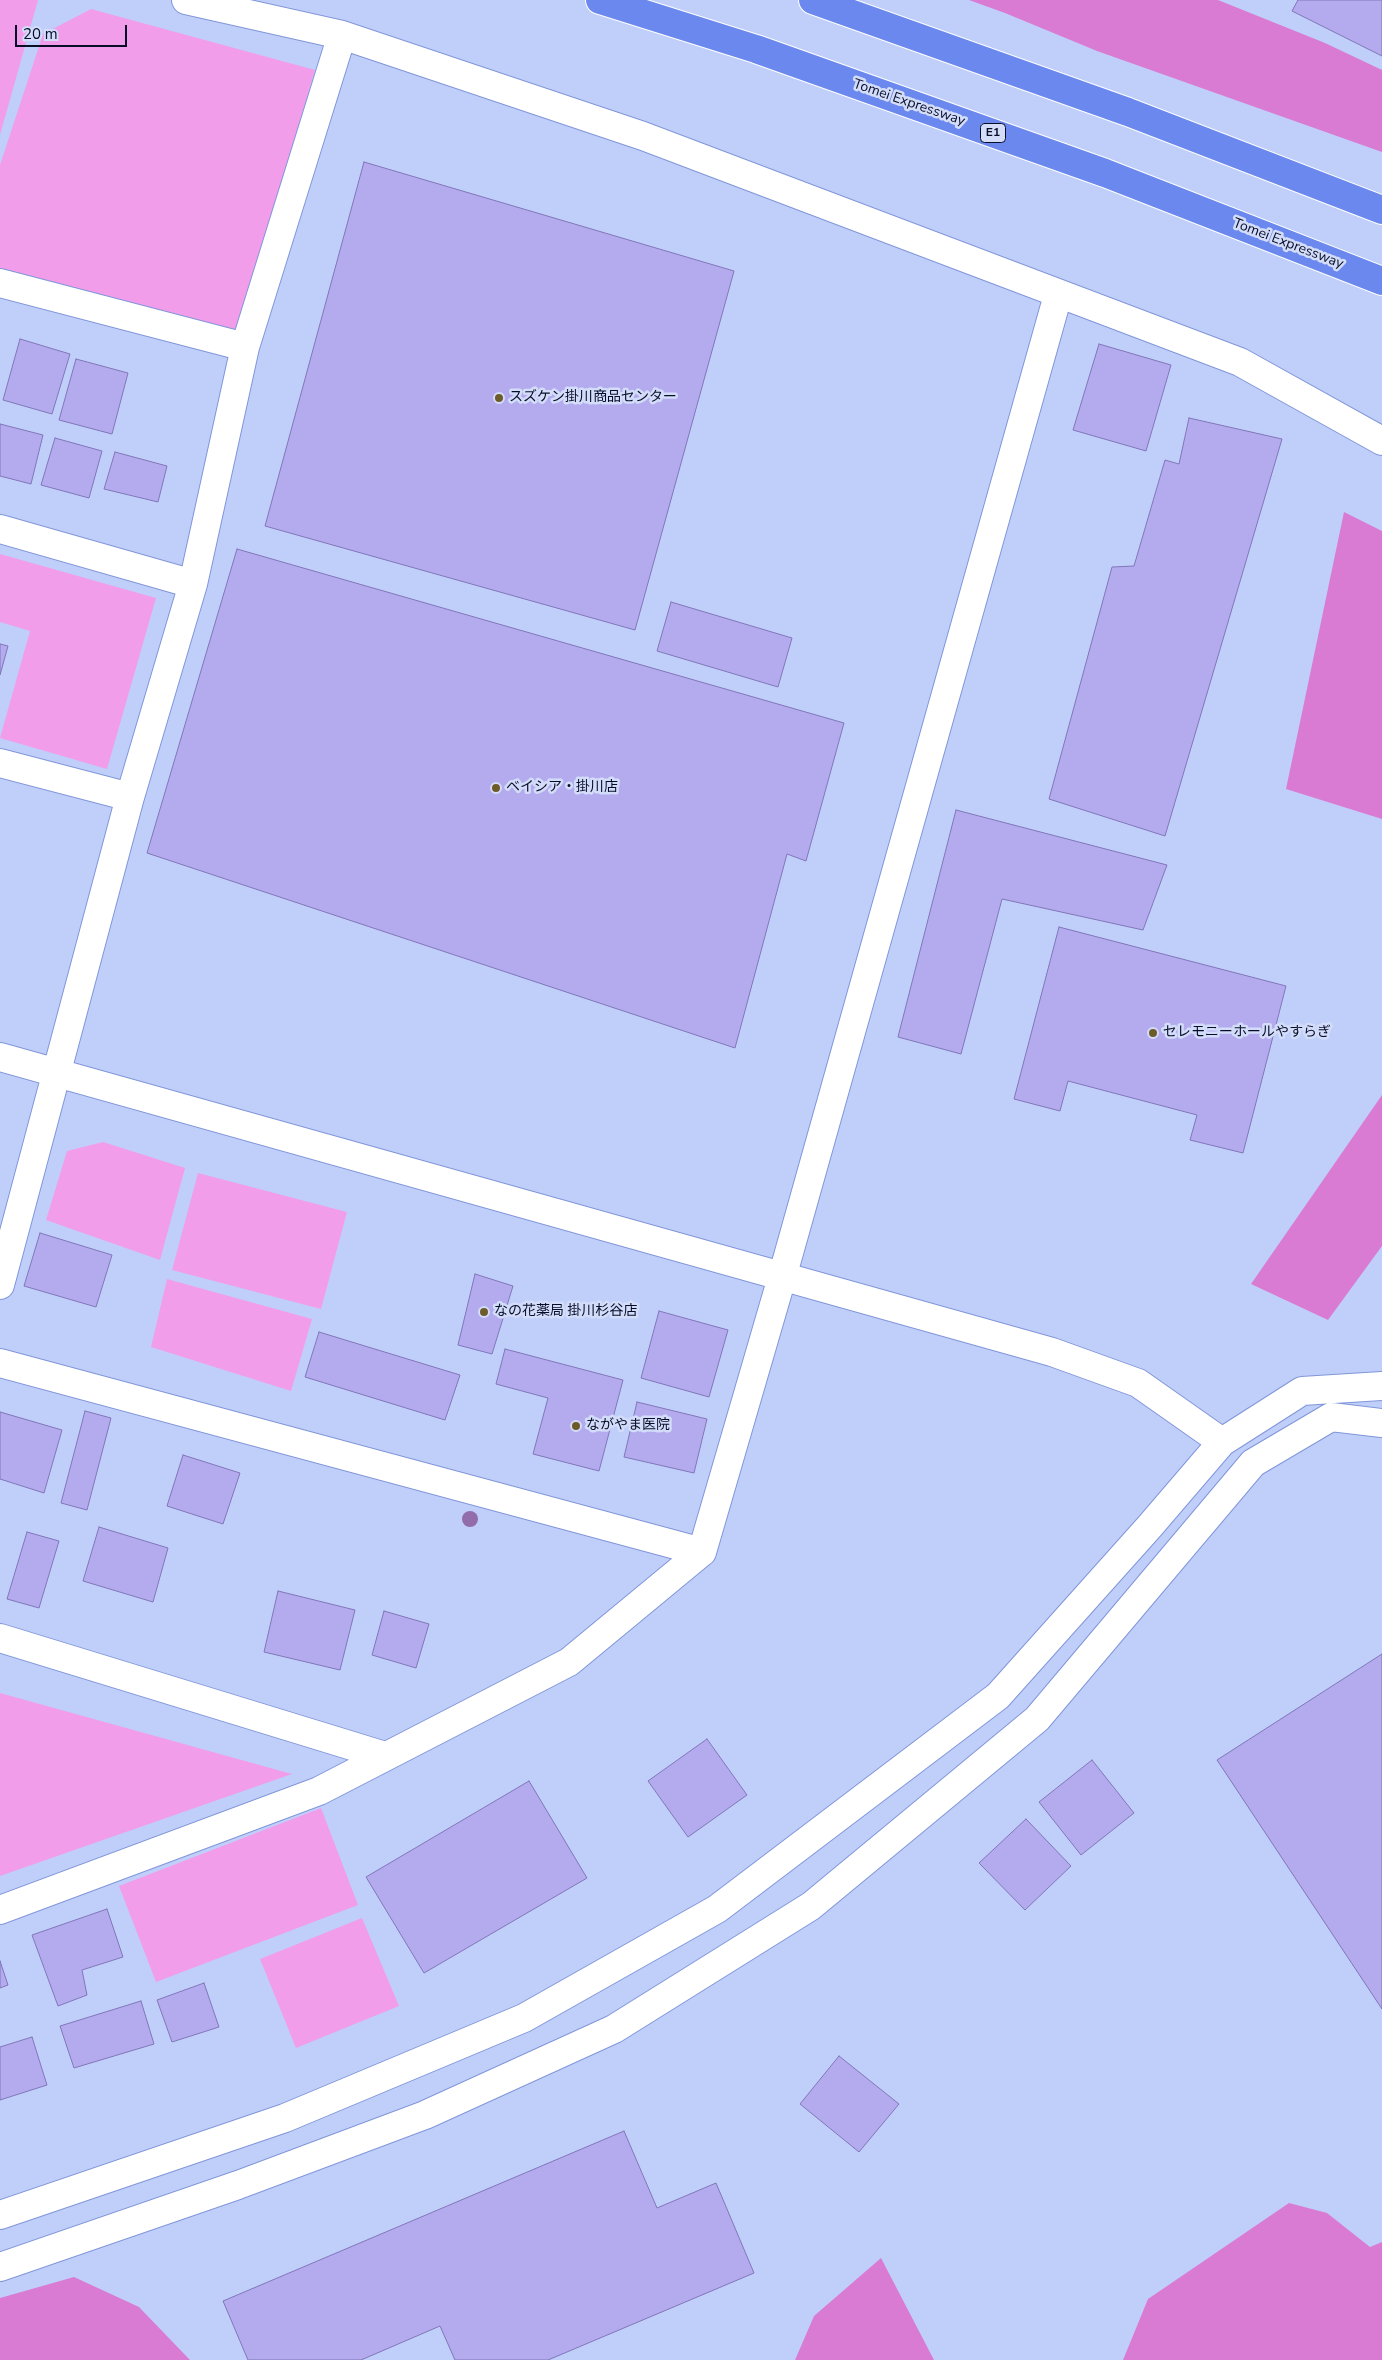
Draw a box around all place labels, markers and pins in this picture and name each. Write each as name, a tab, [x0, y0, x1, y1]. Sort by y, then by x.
place label: スズケン掛川商品センター	[509, 390, 677, 406]
marker: スズケン掛川商品センター	[493, 392, 505, 404]
place label: ベイシア・掛川店	[506, 780, 618, 796]
marker: ベイシア・掛川店	[490, 782, 502, 794]
place label: セレモニーホールやすらぎ	[1163, 1025, 1331, 1041]
marker: セレモニーホールやすらぎ	[1147, 1027, 1159, 1039]
place label: なの花薬局 掛川杉谷店	[494, 1304, 638, 1320]
marker: なの花薬局 掛川杉谷店	[478, 1306, 490, 1318]
place label: ながやま医院	[586, 1418, 670, 1434]
marker: ながやま医院	[570, 1420, 582, 1432]

